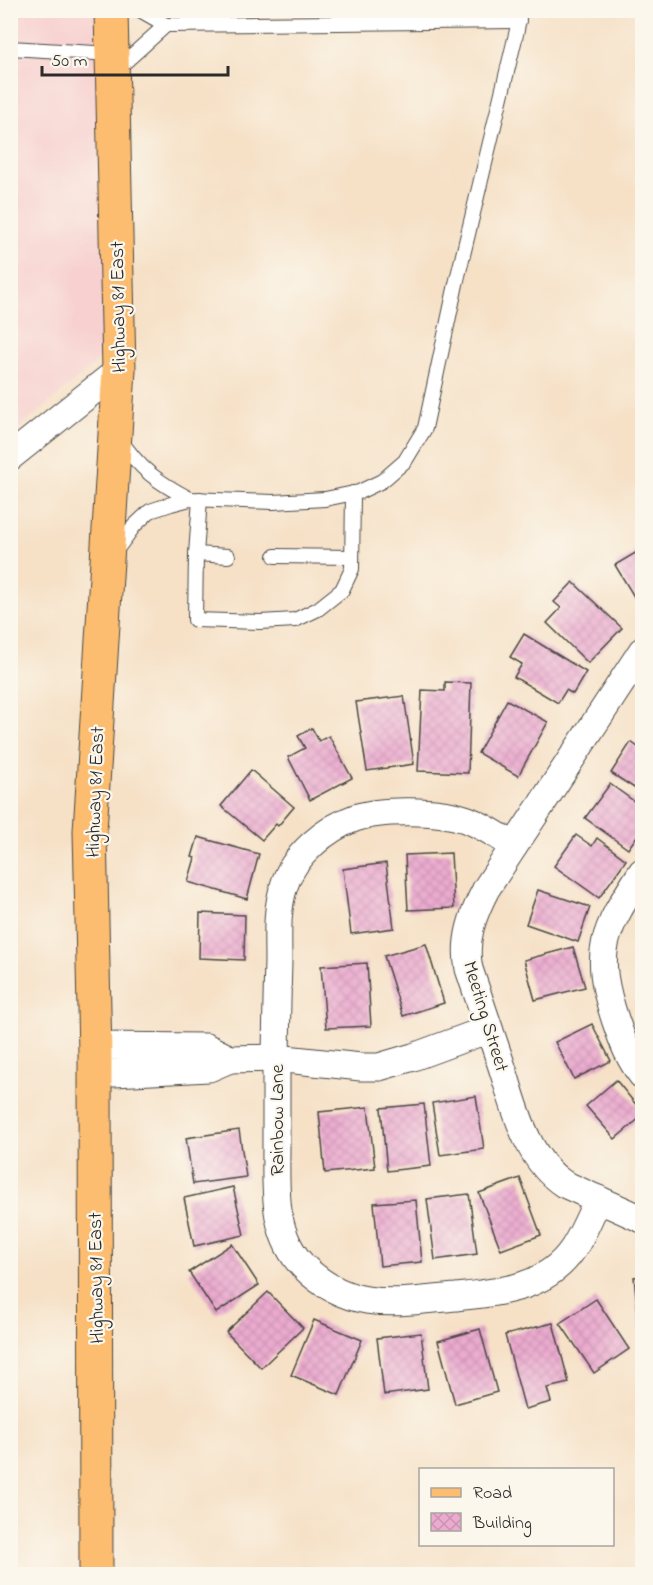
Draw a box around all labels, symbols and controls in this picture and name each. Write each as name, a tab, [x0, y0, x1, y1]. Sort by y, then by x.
scale bar	[42, 39, 228, 77]
text: 50 m	[51, 49, 88, 75]
street label: Highway 81 East	[104, 241, 136, 373]
street label: Highway 81 East	[80, 726, 114, 858]
street label: Meeting Street	[453, 958, 515, 1076]
street label: Rainbow Lane	[264, 1064, 293, 1176]
street label: Highway 81 East	[82, 1212, 114, 1344]
legend	[419, 1468, 614, 1546]
text: Road	[473, 1481, 512, 1507]
text: Building	[472, 1511, 532, 1538]

